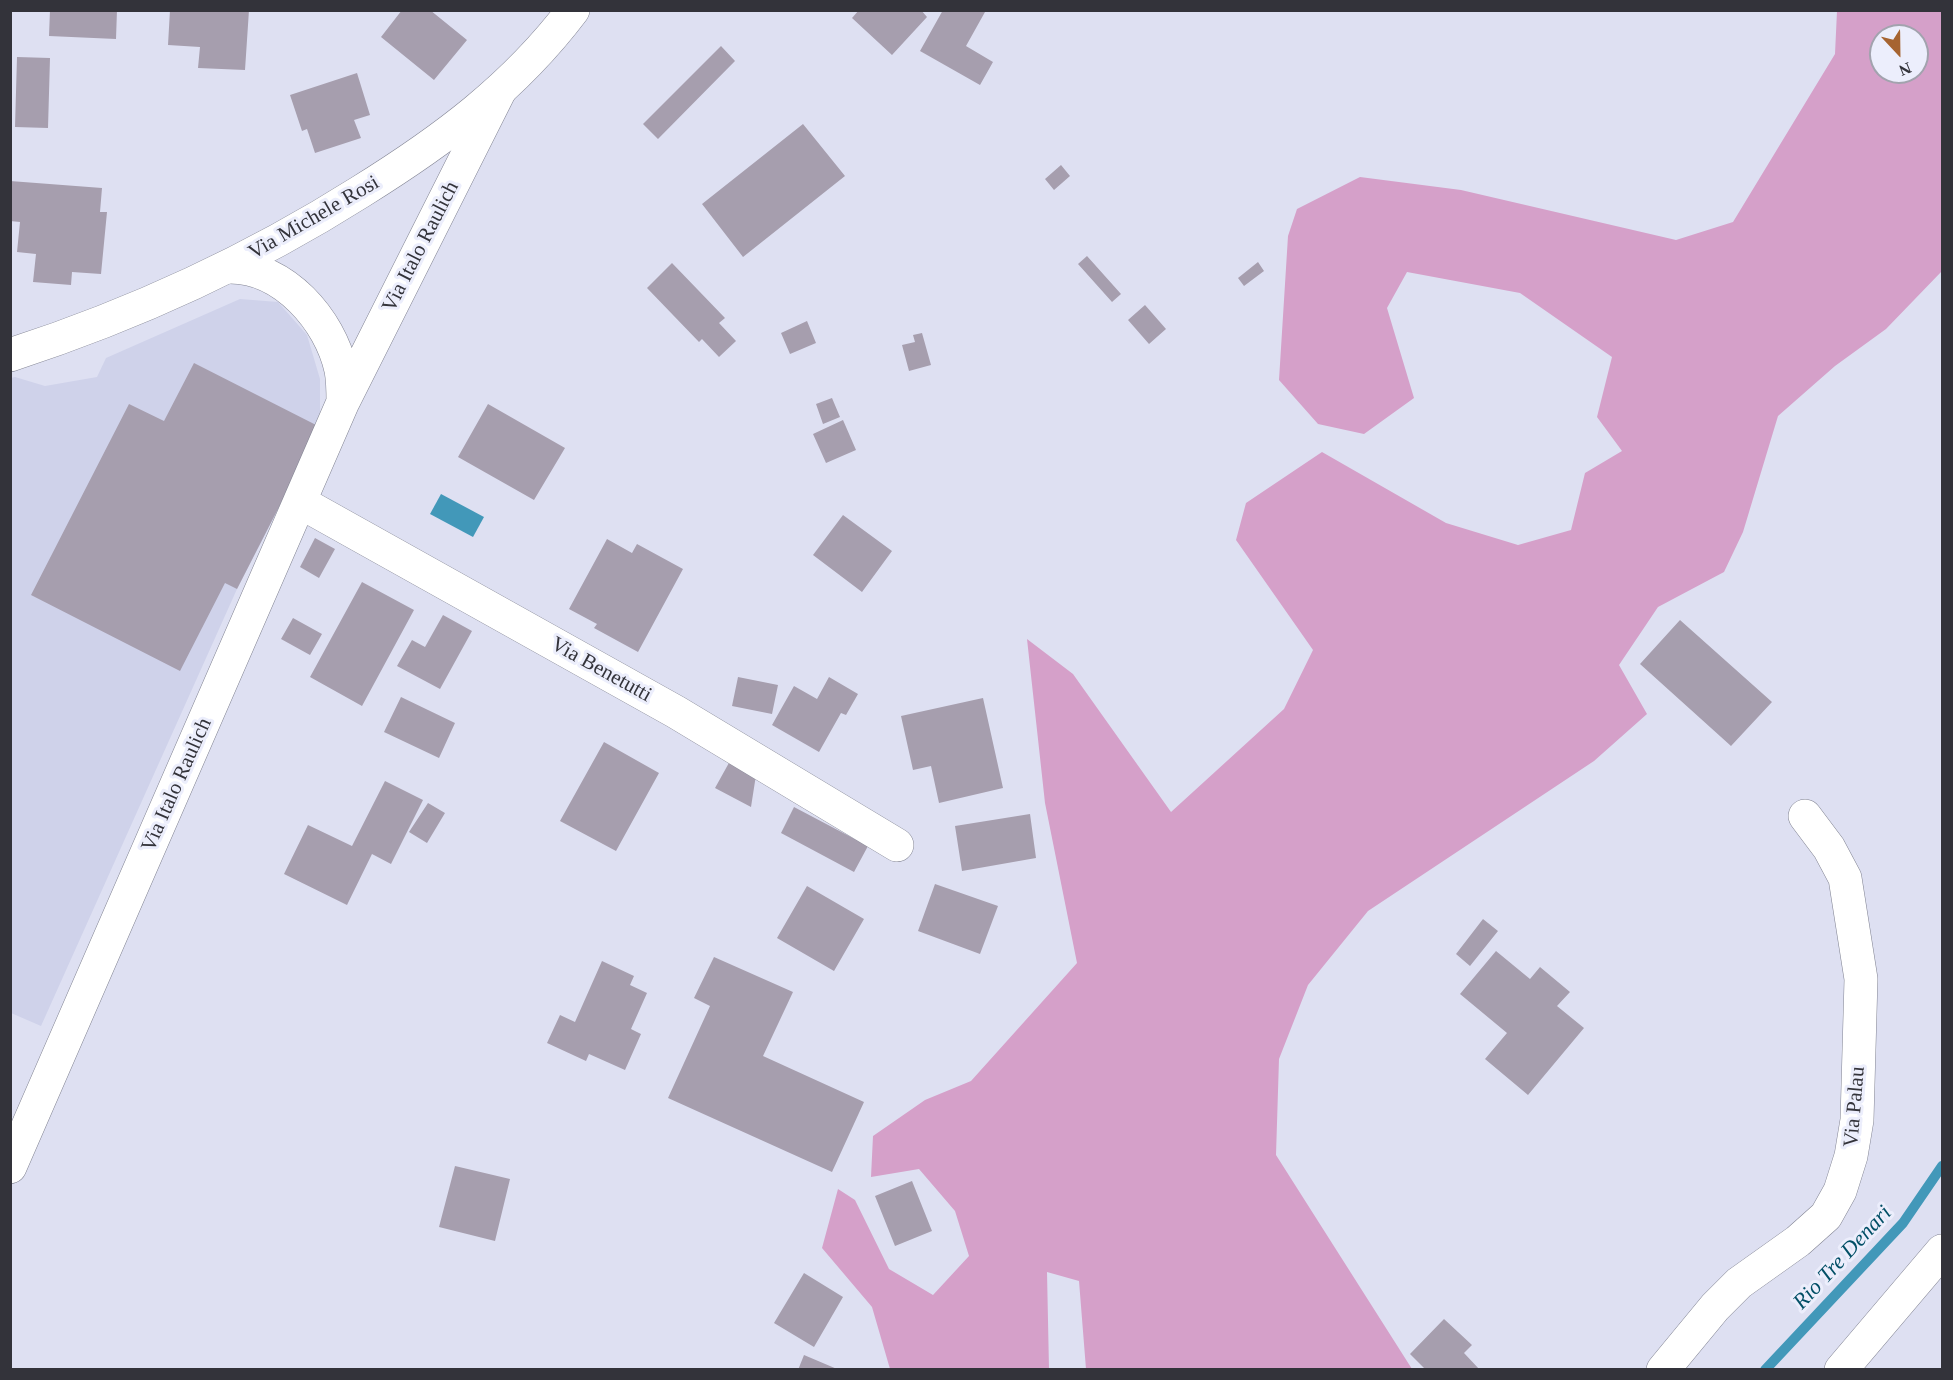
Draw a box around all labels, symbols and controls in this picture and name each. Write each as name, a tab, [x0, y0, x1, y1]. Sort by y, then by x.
north arrow	[1869, 24, 1929, 84]
text: N	[1897, 59, 1914, 79]
street label: Via Michele Rosi	[244, 170, 384, 266]
street label: Via Italo Raulich	[377, 177, 465, 317]
street label: Via Benetutti	[546, 632, 656, 708]
street label: Via Italo Raulich	[136, 714, 218, 856]
street label: Via Palau	[1839, 1066, 1871, 1148]
water label: Rio Tre Denari	[1788, 1201, 1898, 1315]

